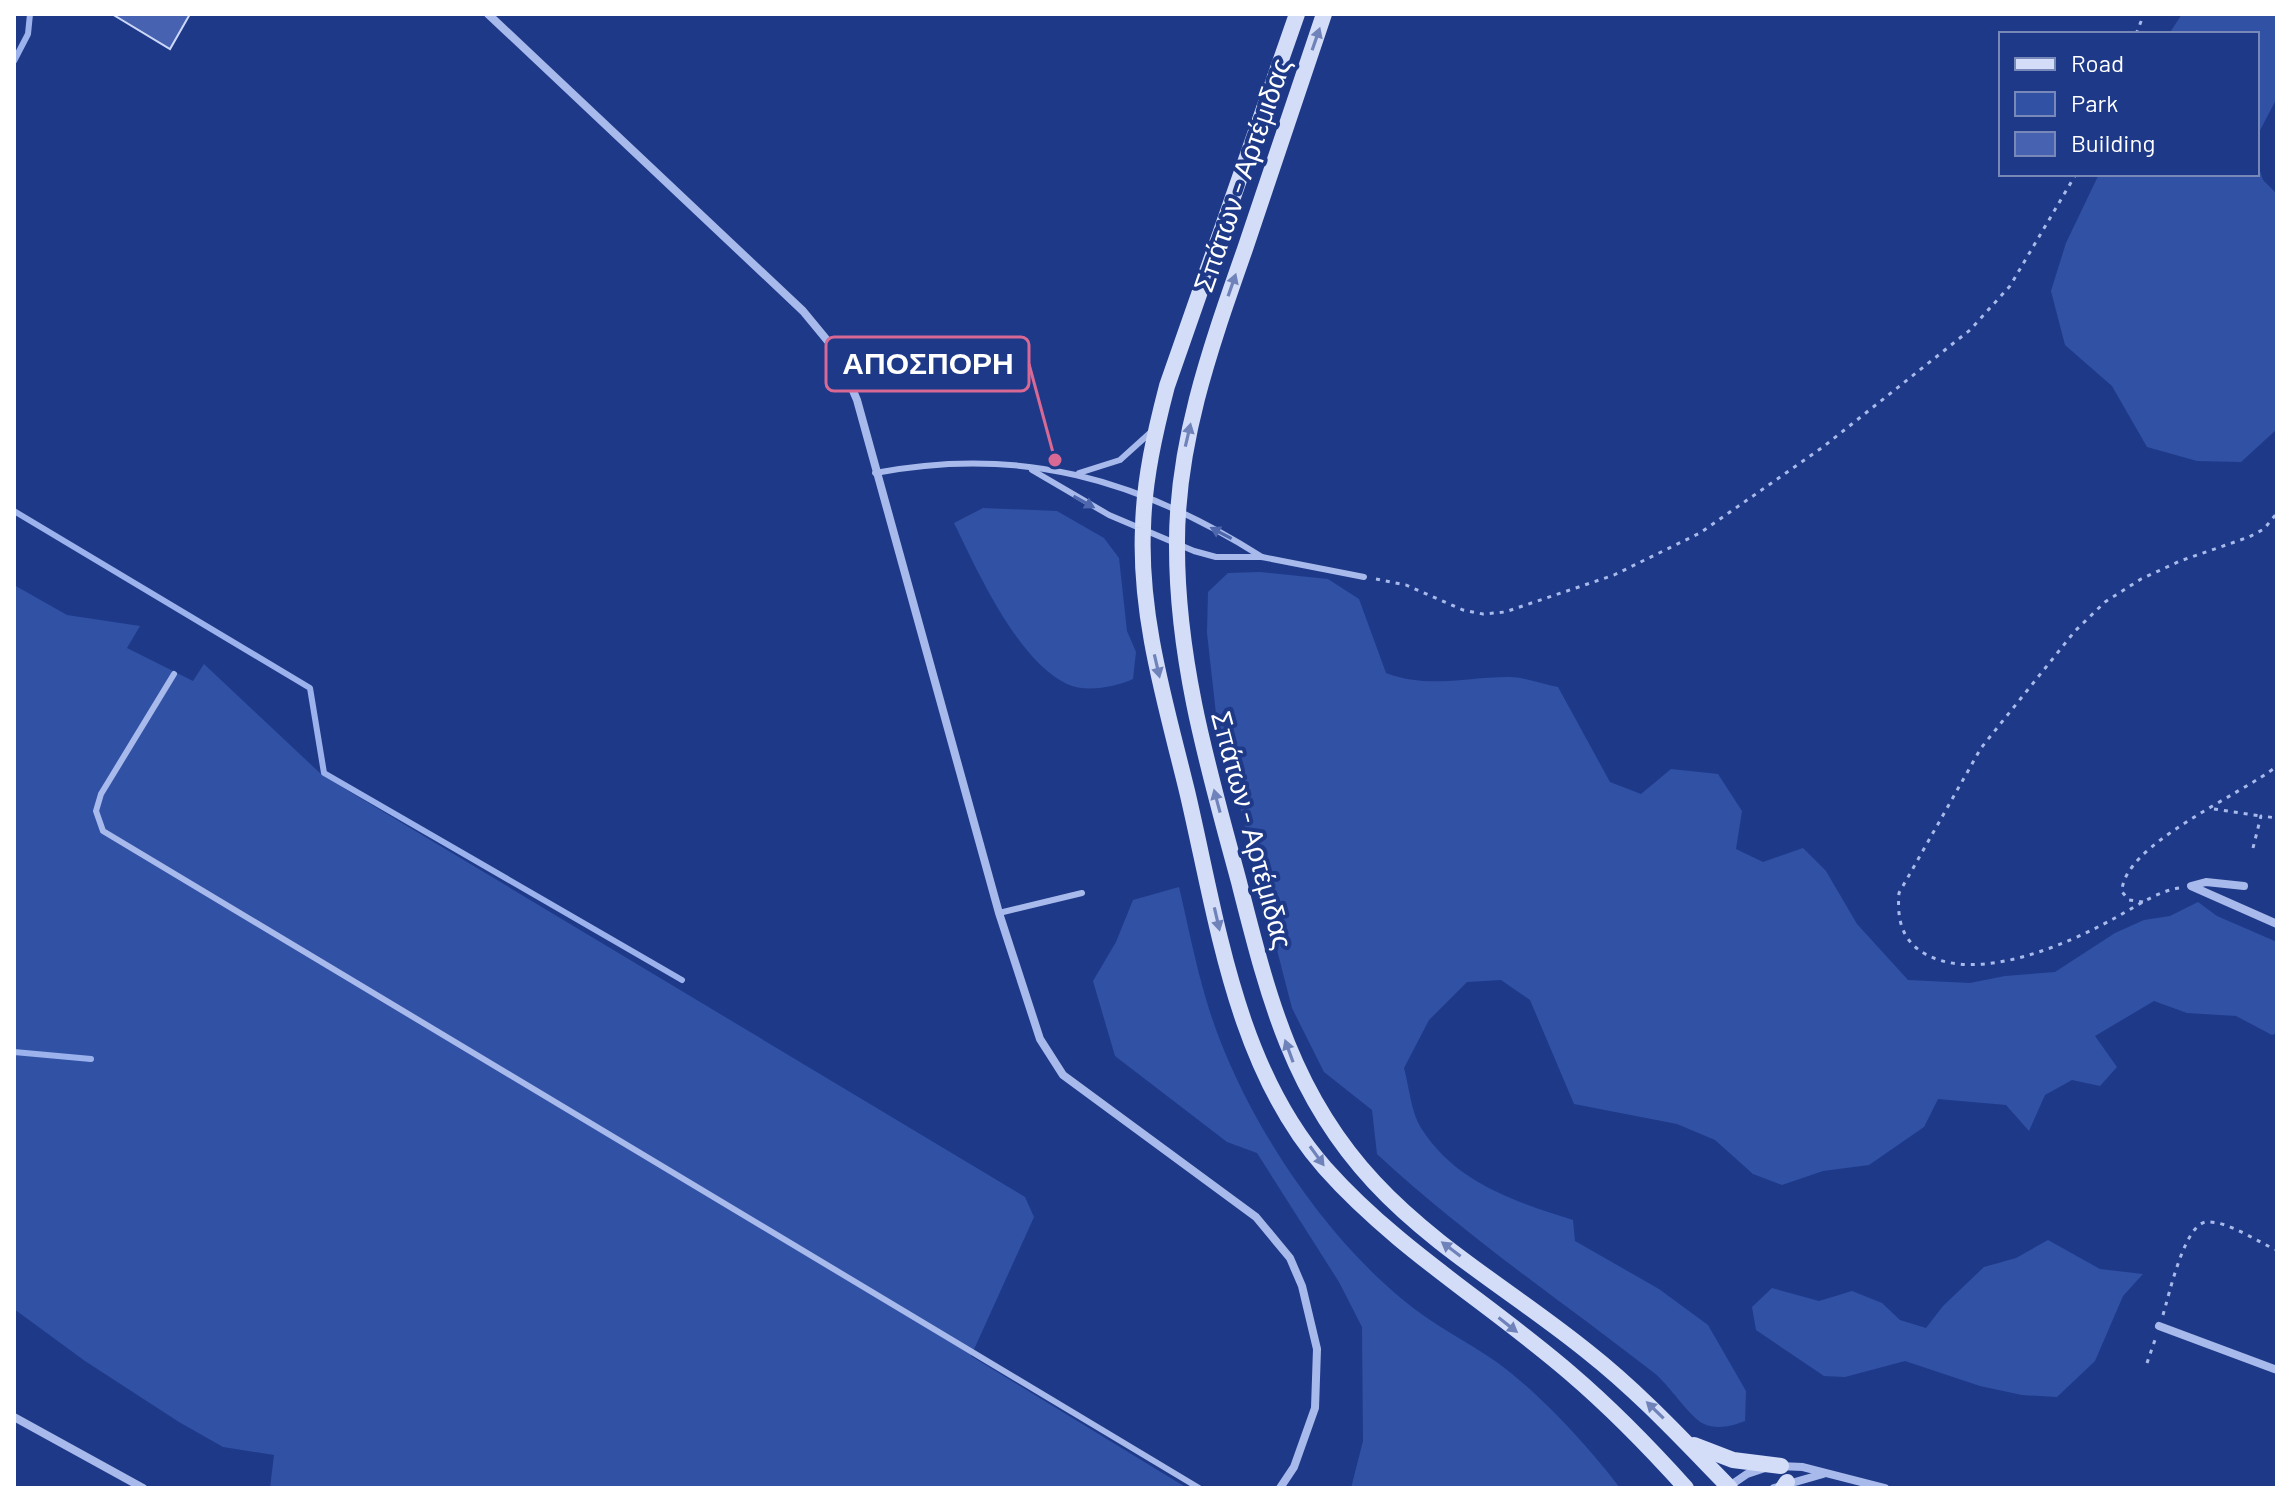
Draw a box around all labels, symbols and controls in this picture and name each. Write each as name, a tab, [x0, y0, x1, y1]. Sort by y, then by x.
one-way arrow	[1310, 27, 1322, 51]
legend	[1999, 32, 2259, 176]
text: Road	[2071, 48, 2124, 77]
street label: Σπάτων - Αρτέμιδας	[1185, 53, 1297, 296]
text: Park	[2071, 88, 2118, 117]
text: Building	[2071, 128, 2155, 157]
one-way arrow	[1227, 273, 1239, 297]
callout: ΑΠΟΣΠΟΡΗ	[826, 337, 1029, 391]
text: ΑΠΟΣΠΟΡΗ	[842, 344, 1014, 380]
one-way arrow	[1182, 422, 1195, 447]
one-way arrow	[1073, 495, 1095, 509]
one-way arrow	[1210, 526, 1232, 540]
one-way arrow	[1151, 653, 1164, 678]
street label: Σπάτων - Αρτέμιδας	[1205, 707, 1301, 952]
one-way arrow	[1211, 789, 1223, 814]
one-way arrow	[1211, 906, 1224, 931]
one-way arrow	[1282, 1039, 1294, 1063]
one-way arrow	[1309, 1145, 1325, 1167]
one-way arrow	[1441, 1242, 1462, 1258]
one-way arrow	[1498, 1316, 1518, 1332]
one-way arrow	[1646, 1402, 1665, 1420]

